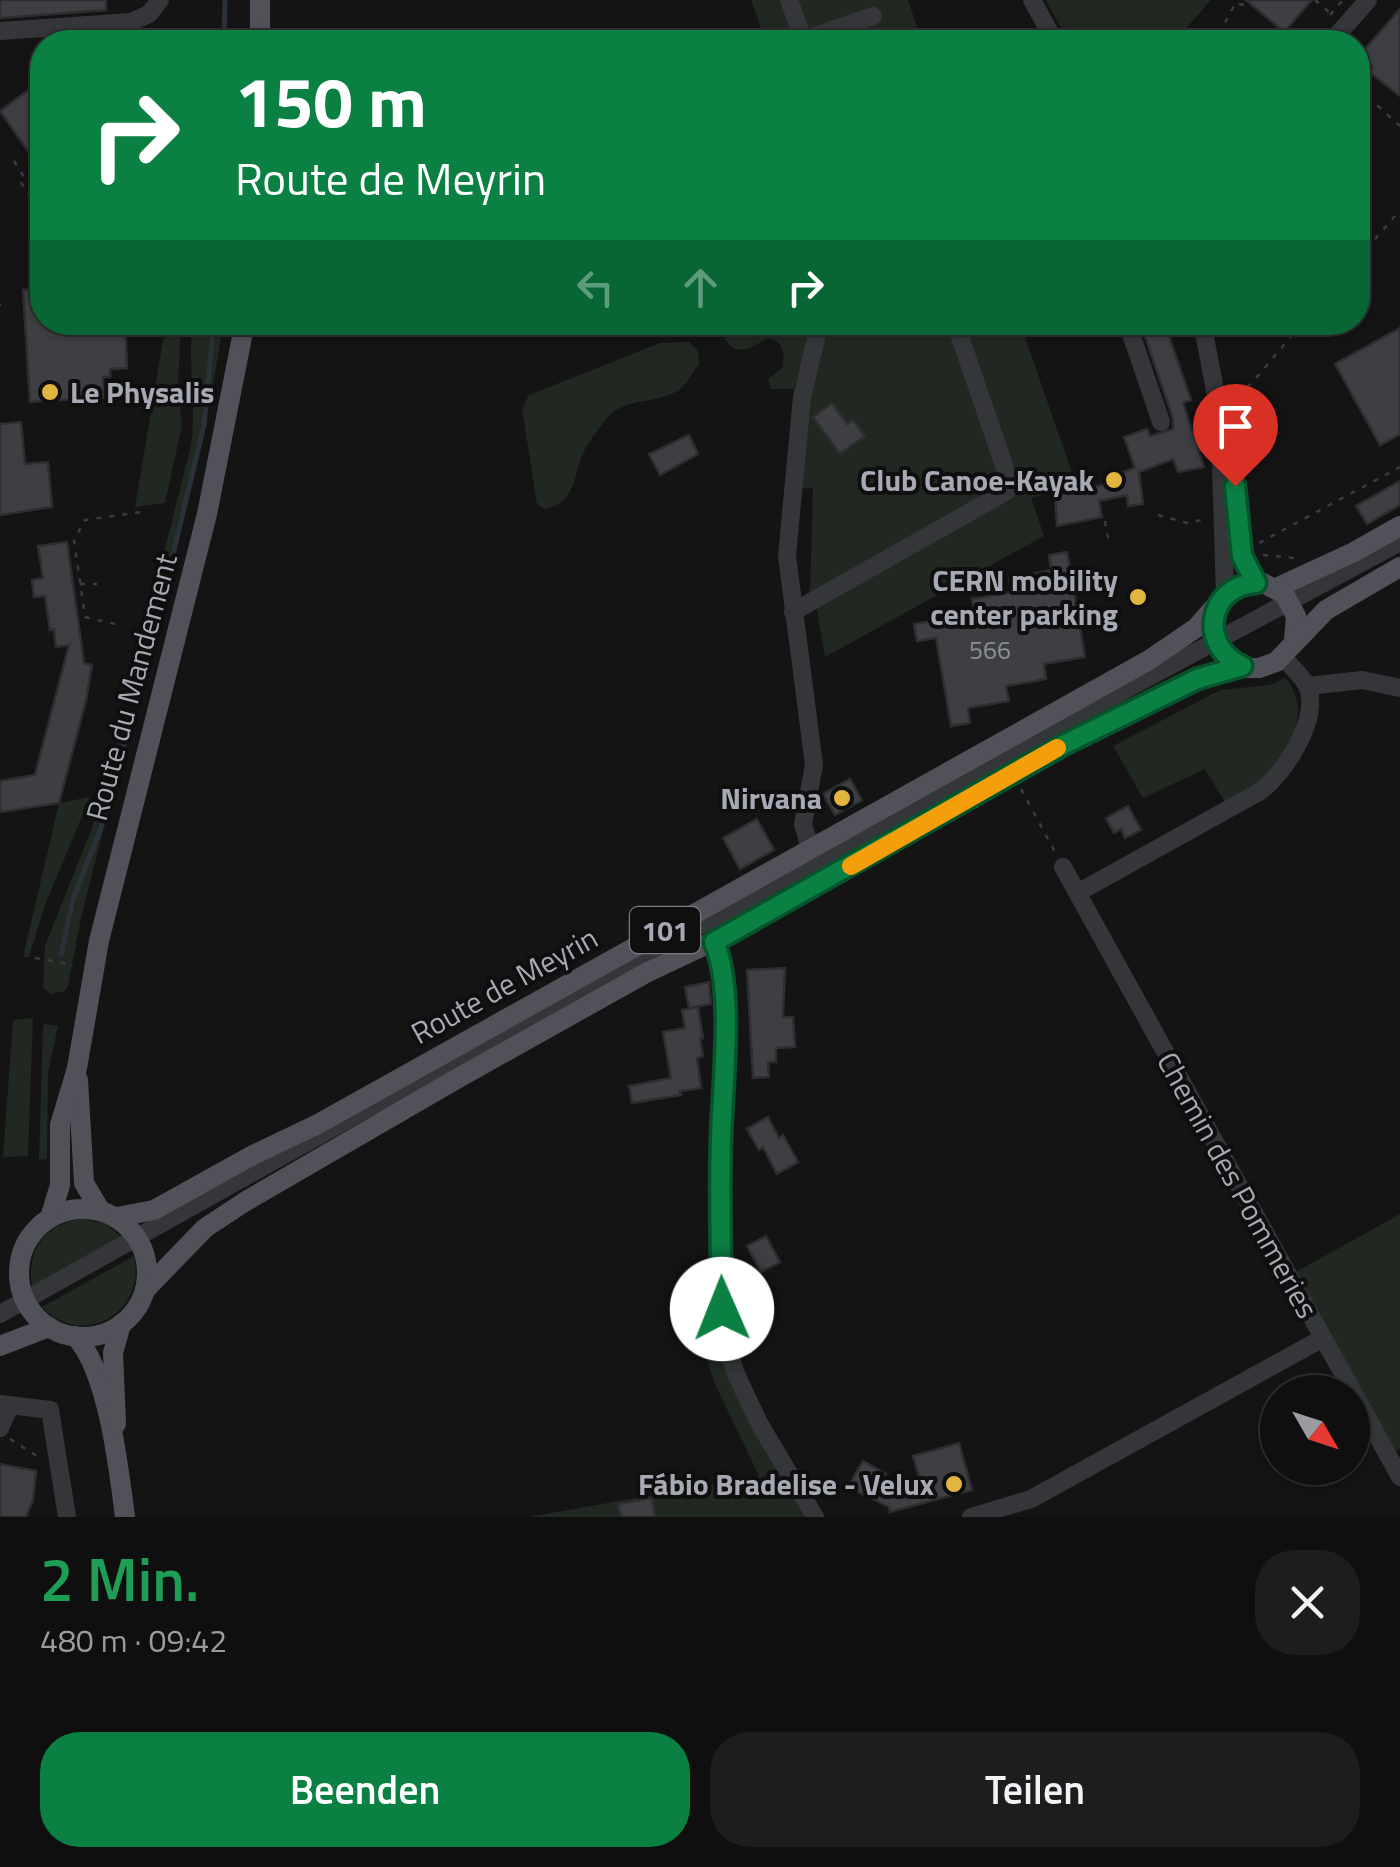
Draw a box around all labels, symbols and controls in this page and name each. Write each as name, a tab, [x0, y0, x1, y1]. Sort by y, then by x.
text: 150 m	[235, 48, 427, 154]
icon: right	[70, 70, 200, 200]
text: Route de Meyrin	[235, 144, 546, 212]
icon: left	[568, 260, 623, 315]
icon: ahead	[673, 260, 728, 315]
icon: right	[778, 260, 833, 315]
place label: Le Physalis	[70, 369, 214, 415]
marker: Le Physalis	[39, 381, 61, 403]
pin	[1193, 384, 1278, 487]
icon: arrive	[1208, 399, 1263, 454]
place label: Club Canoe-Kayak	[860, 457, 1095, 503]
marker: Club Canoe-Kayak	[1103, 469, 1125, 491]
street label: Route du Mandement	[73, 548, 189, 826]
place label: CERN mobility center parking	[930, 557, 1118, 637]
marker: CERN mobility center parking	[1127, 586, 1149, 608]
house number: 566	[969, 631, 1011, 669]
place label: Nirvana	[720, 775, 822, 821]
marker: Nirvana	[831, 787, 853, 809]
road number: 101	[630, 907, 700, 953]
street label: Route de Meyrin	[402, 915, 606, 1055]
street label: Chemin des Pommeries	[1146, 1043, 1330, 1327]
position arrow	[670, 1257, 774, 1361]
north arrow	[1260, 1375, 1370, 1485]
map controls	[1260, 1375, 1370, 1485]
place label: Fábio Bradelise - Velux	[638, 1461, 934, 1507]
marker: Fábio Bradelise - Velux	[943, 1473, 965, 1495]
text: 2 Min.	[40, 1533, 199, 1624]
button: close	[1255, 1550, 1360, 1655]
text: 480 m · 09:42	[40, 1616, 227, 1664]
button: Beenden	[40, 1732, 690, 1847]
button: Teilen	[710, 1732, 1360, 1847]

